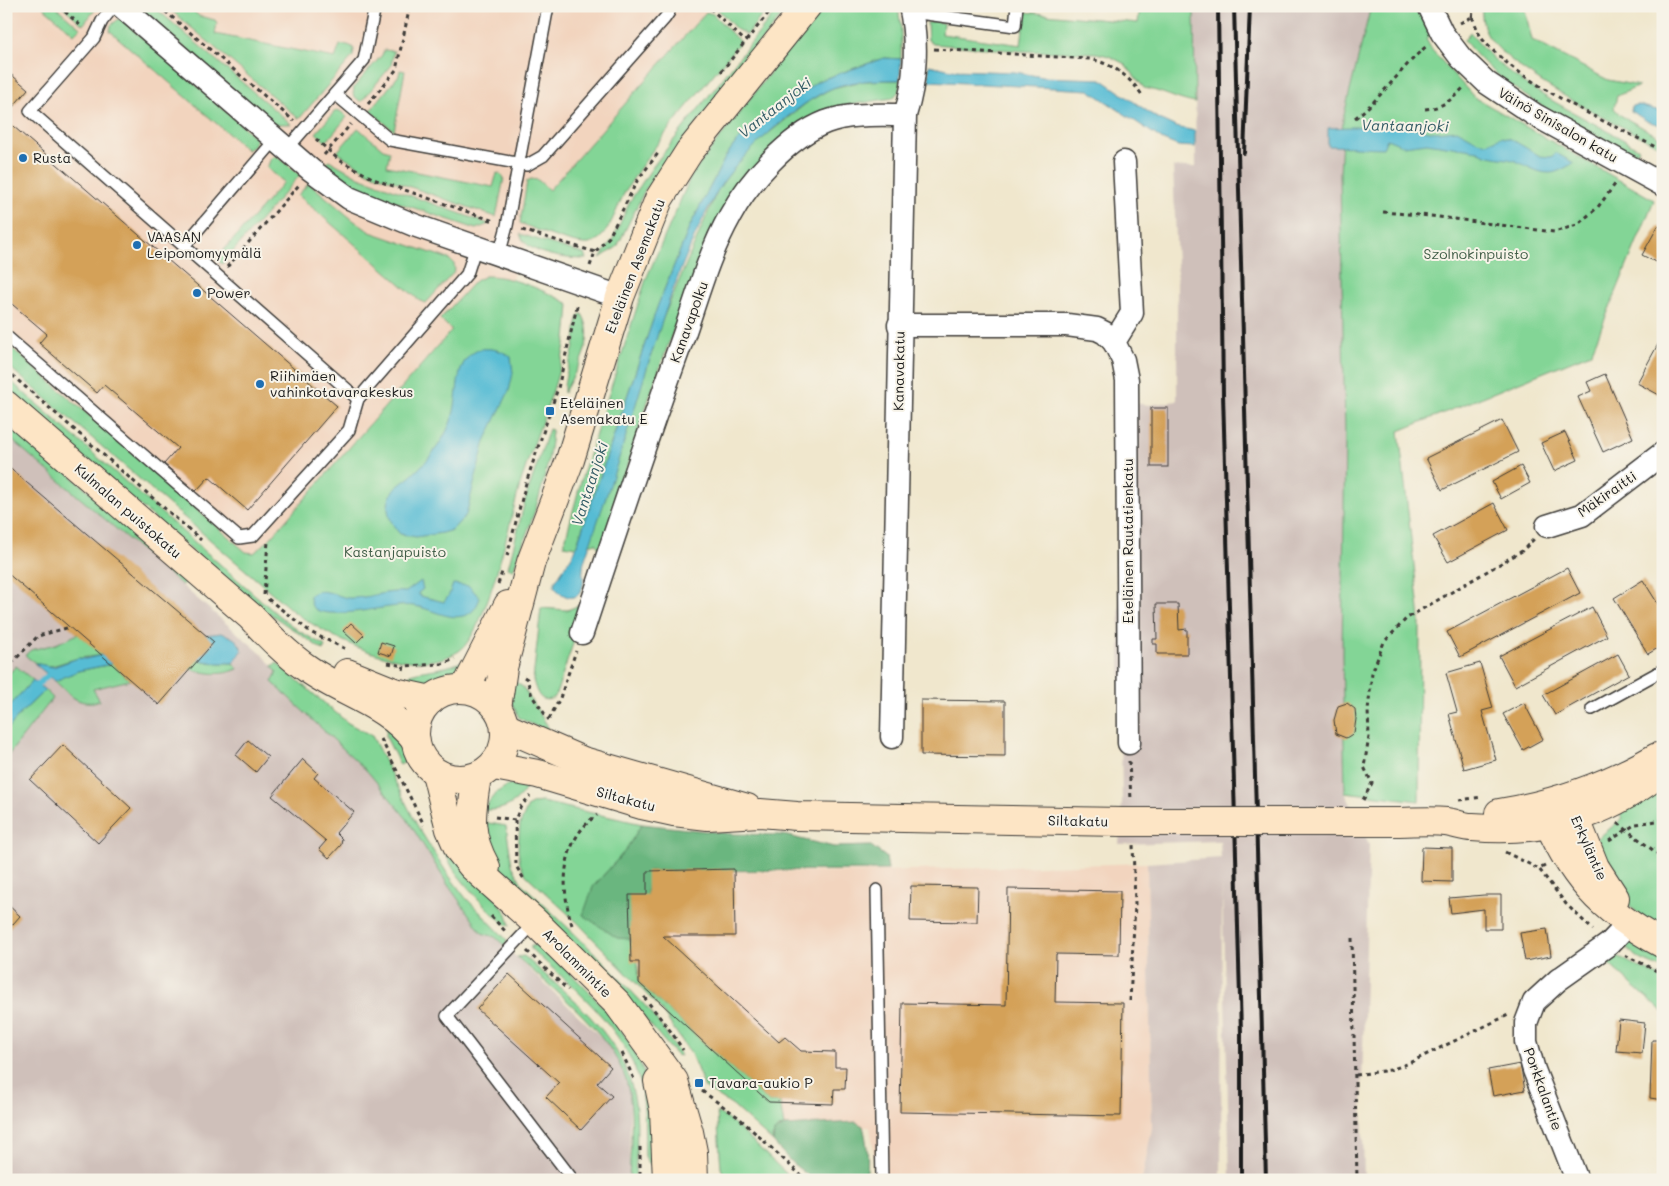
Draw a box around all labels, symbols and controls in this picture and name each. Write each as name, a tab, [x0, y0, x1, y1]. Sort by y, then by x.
water label: Vantaanjoki	[734, 72, 815, 142]
street label: Väinö Sinisalon katu	[1495, 83, 1622, 167]
water label: Vantaanjoki	[1361, 114, 1449, 136]
place label: Rusta	[33, 148, 71, 167]
marker: Rusta	[17, 152, 29, 164]
street label: Eteläinen Asemakatu	[600, 196, 669, 336]
place label: VAASAN Leipomomyymälä	[147, 227, 262, 262]
marker: VAASAN Leipomomyymälä	[131, 239, 143, 251]
park label: Szolnokinpuisto	[1424, 244, 1528, 263]
street label: Kanavapolku	[665, 278, 712, 365]
place label: Power	[207, 283, 250, 302]
marker: Power	[191, 287, 203, 299]
street label: Kanavakatu	[888, 331, 909, 411]
place label: Riihimäen vahinkotavarakeskus	[270, 366, 413, 401]
marker: Riihimäen vahinkotavarakeskus	[254, 378, 266, 390]
place label: Eteläinen Asemakatu E	[560, 393, 648, 428]
marker: Eteläinen Asemakatu E	[544, 405, 556, 417]
water label: Vantaanjoki	[566, 438, 612, 529]
street label: Eteläinen Rautatienkatu	[1118, 458, 1137, 624]
street label: Kulmalan puistokatu	[71, 459, 186, 562]
street label: Mäkiraitti	[1573, 466, 1640, 521]
park label: Kastanjapuisto	[344, 542, 446, 561]
street label: Siltakatu	[594, 782, 658, 816]
street label: Siltakatu	[1048, 810, 1108, 831]
street label: Erkyläntie	[1567, 812, 1612, 883]
street label: Arolammintie	[539, 924, 616, 1001]
street label: Porkkalantie	[1520, 1045, 1567, 1133]
place label: Tavara-aukio P	[709, 1073, 813, 1092]
marker: Tavara-aukio P	[693, 1077, 705, 1089]

